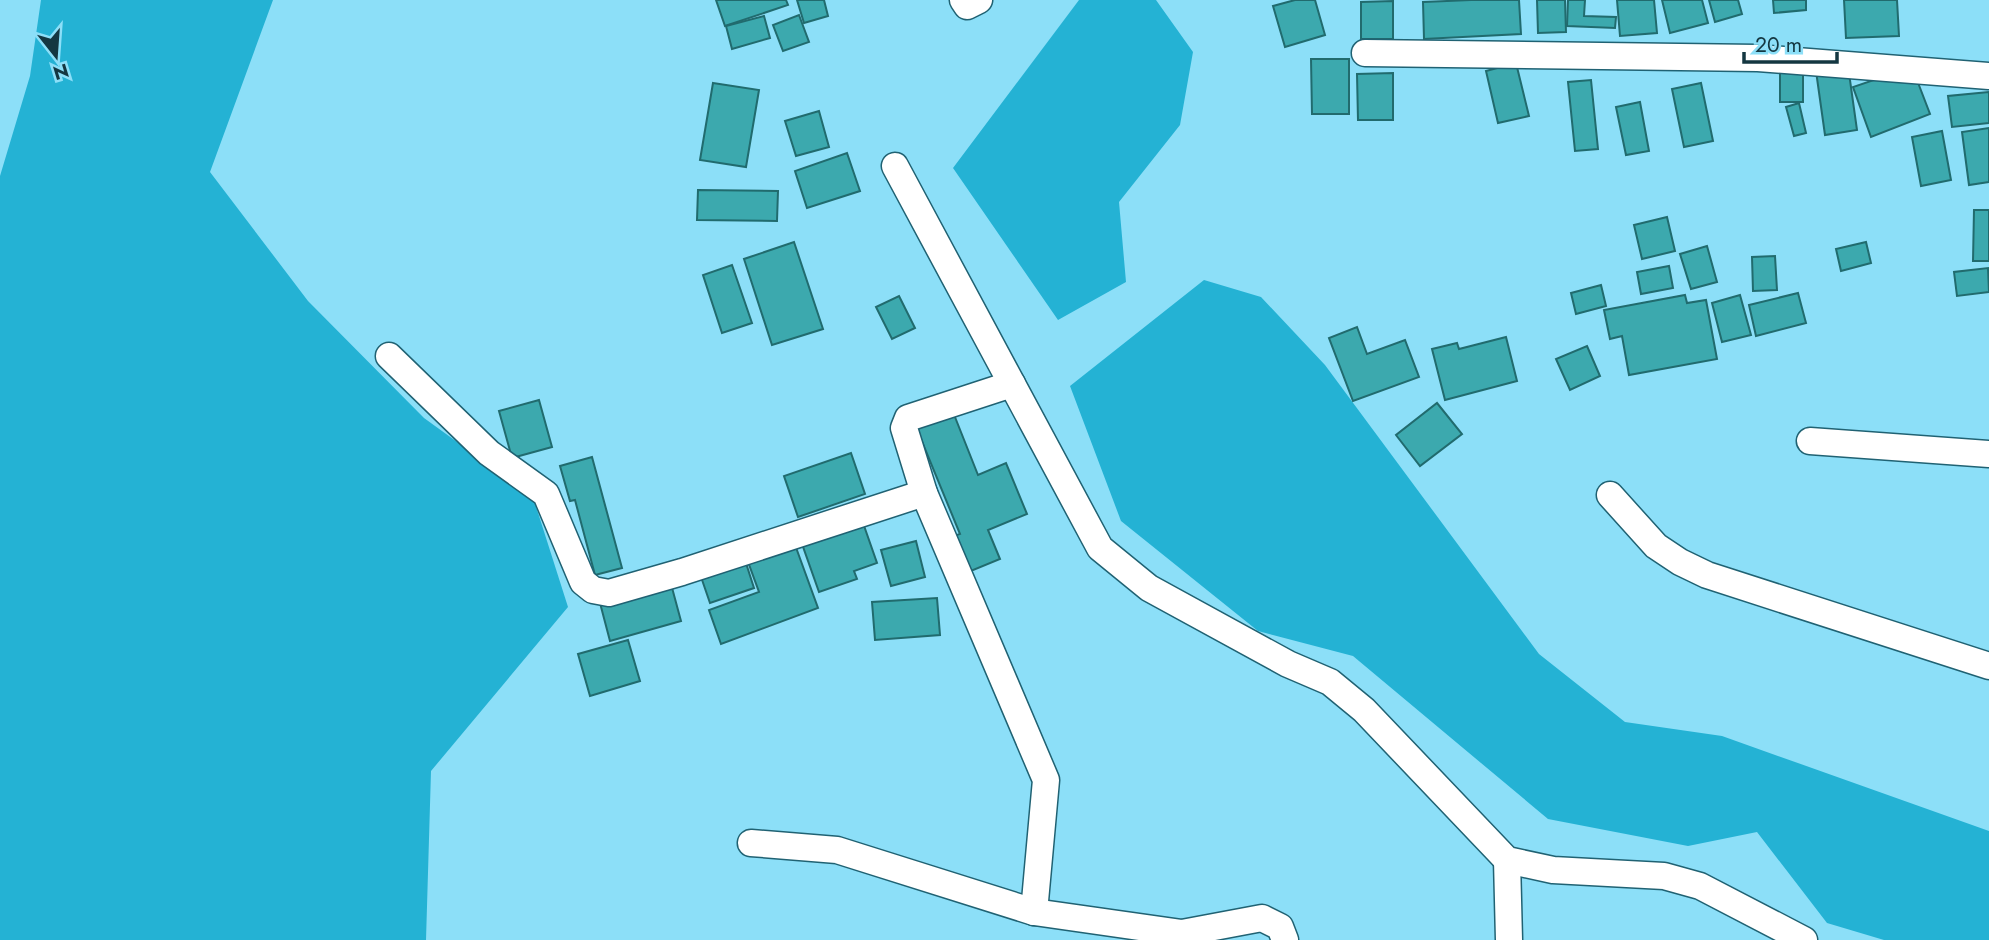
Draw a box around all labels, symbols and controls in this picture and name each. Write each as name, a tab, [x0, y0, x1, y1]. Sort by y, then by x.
north arrow	[21, 21, 91, 91]
scale bar	[1744, 21, 1837, 65]
text: 20 m	[1755, 30, 1802, 60]
text: N	[50, 57, 72, 87]

